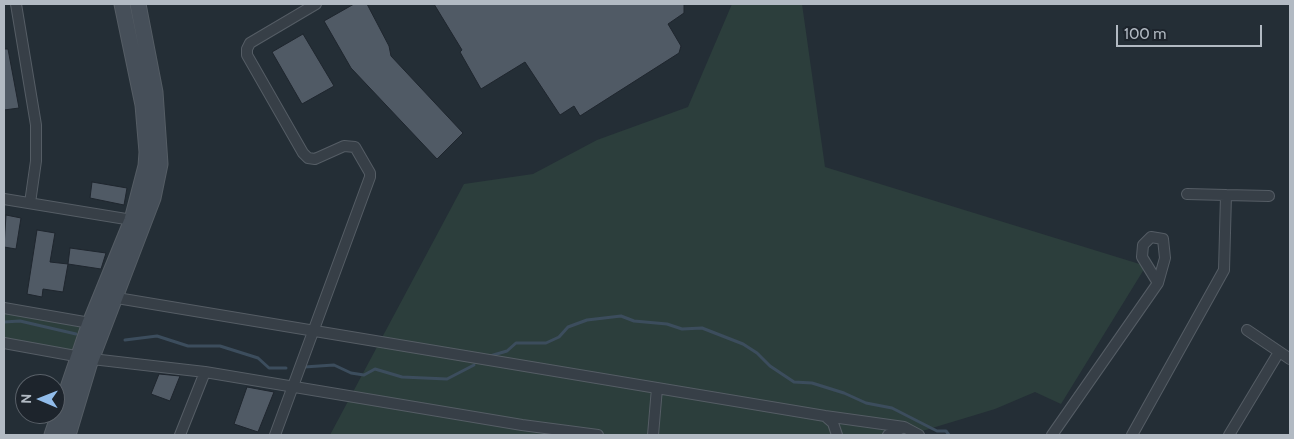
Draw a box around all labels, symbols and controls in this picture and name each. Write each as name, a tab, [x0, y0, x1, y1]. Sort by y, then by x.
scale bar	[1119, 15, 1265, 47]
text: 100 m	[1124, 25, 1166, 43]
north arrow	[15, 374, 65, 424]
text: N	[17, 394, 35, 404]

